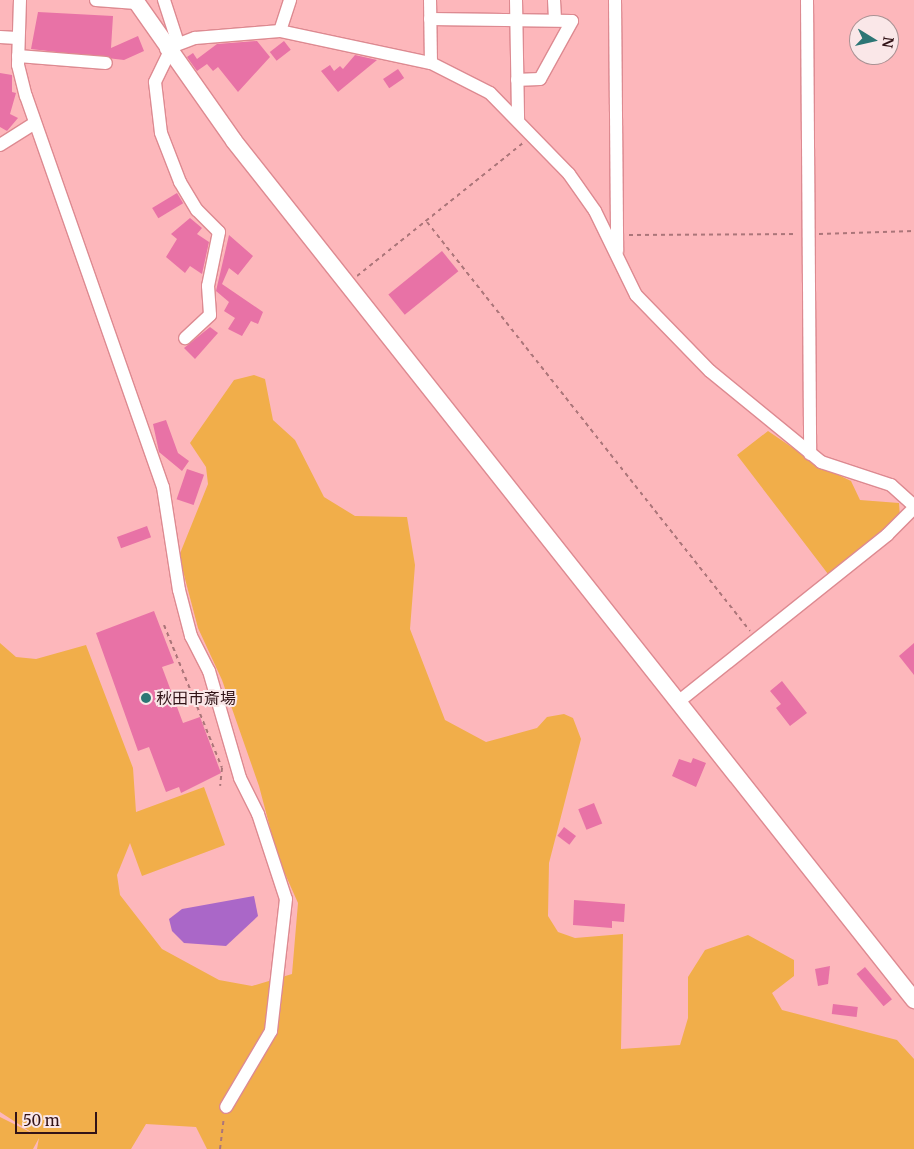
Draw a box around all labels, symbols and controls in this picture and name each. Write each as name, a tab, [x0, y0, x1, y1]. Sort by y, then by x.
north arrow	[849, 15, 899, 65]
text: N	[878, 35, 898, 49]
place label: 秋田市斎場	[156, 688, 236, 708]
marker: 秋田市斎場	[140, 692, 152, 704]
scale bar	[18, 1102, 100, 1134]
text: 50 m	[23, 1111, 60, 1130]

